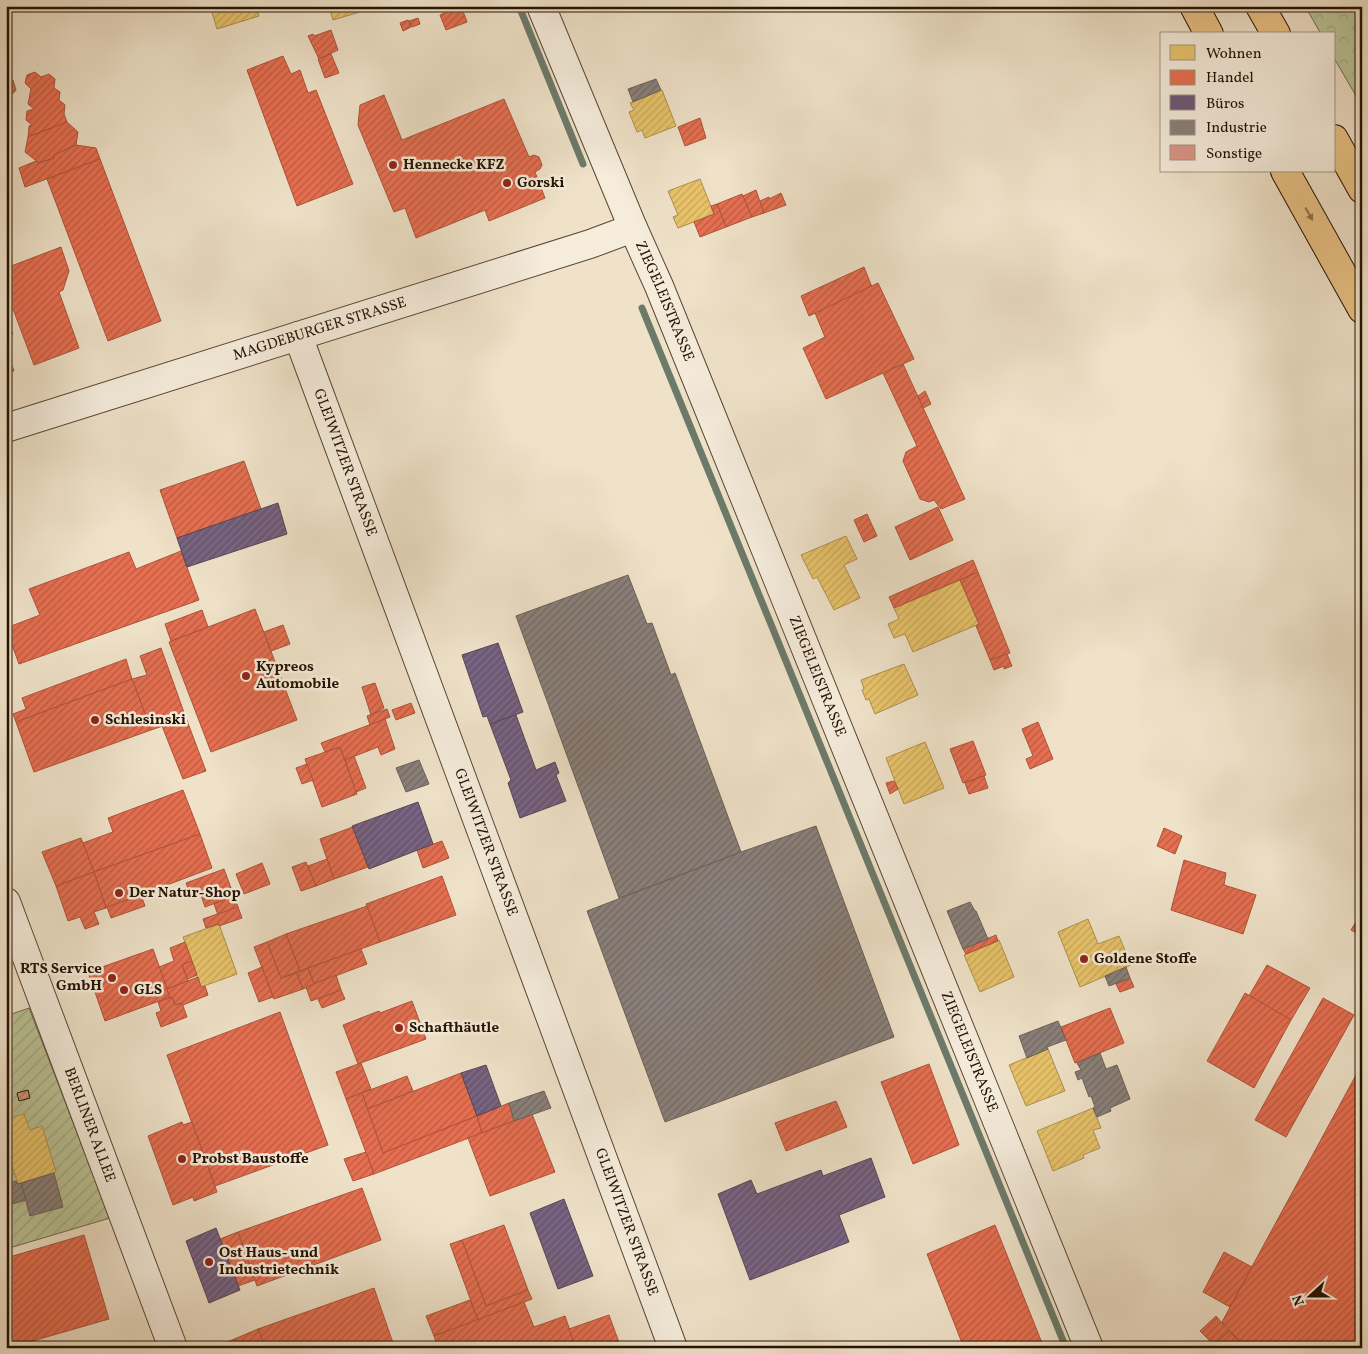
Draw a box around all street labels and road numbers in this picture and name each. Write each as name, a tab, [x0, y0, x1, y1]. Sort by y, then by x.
street label: ZIEGELEISTRASSE	[630, 238, 699, 365]
street label: MAGDEBURGER STRASSE	[230, 292, 409, 366]
street label: GLEIWITZER STRASSE	[308, 386, 382, 539]
street label: ZIEGELEISTRASSE	[783, 613, 851, 740]
street label: GLEIWITZER STRASSE	[449, 765, 523, 919]
street label: ZIEGELEISTRASSE	[935, 988, 1003, 1115]
street label: BERLINER ALLEE	[58, 1064, 121, 1185]
street label: GLEIWITZER STRASSE	[589, 1145, 663, 1299]

